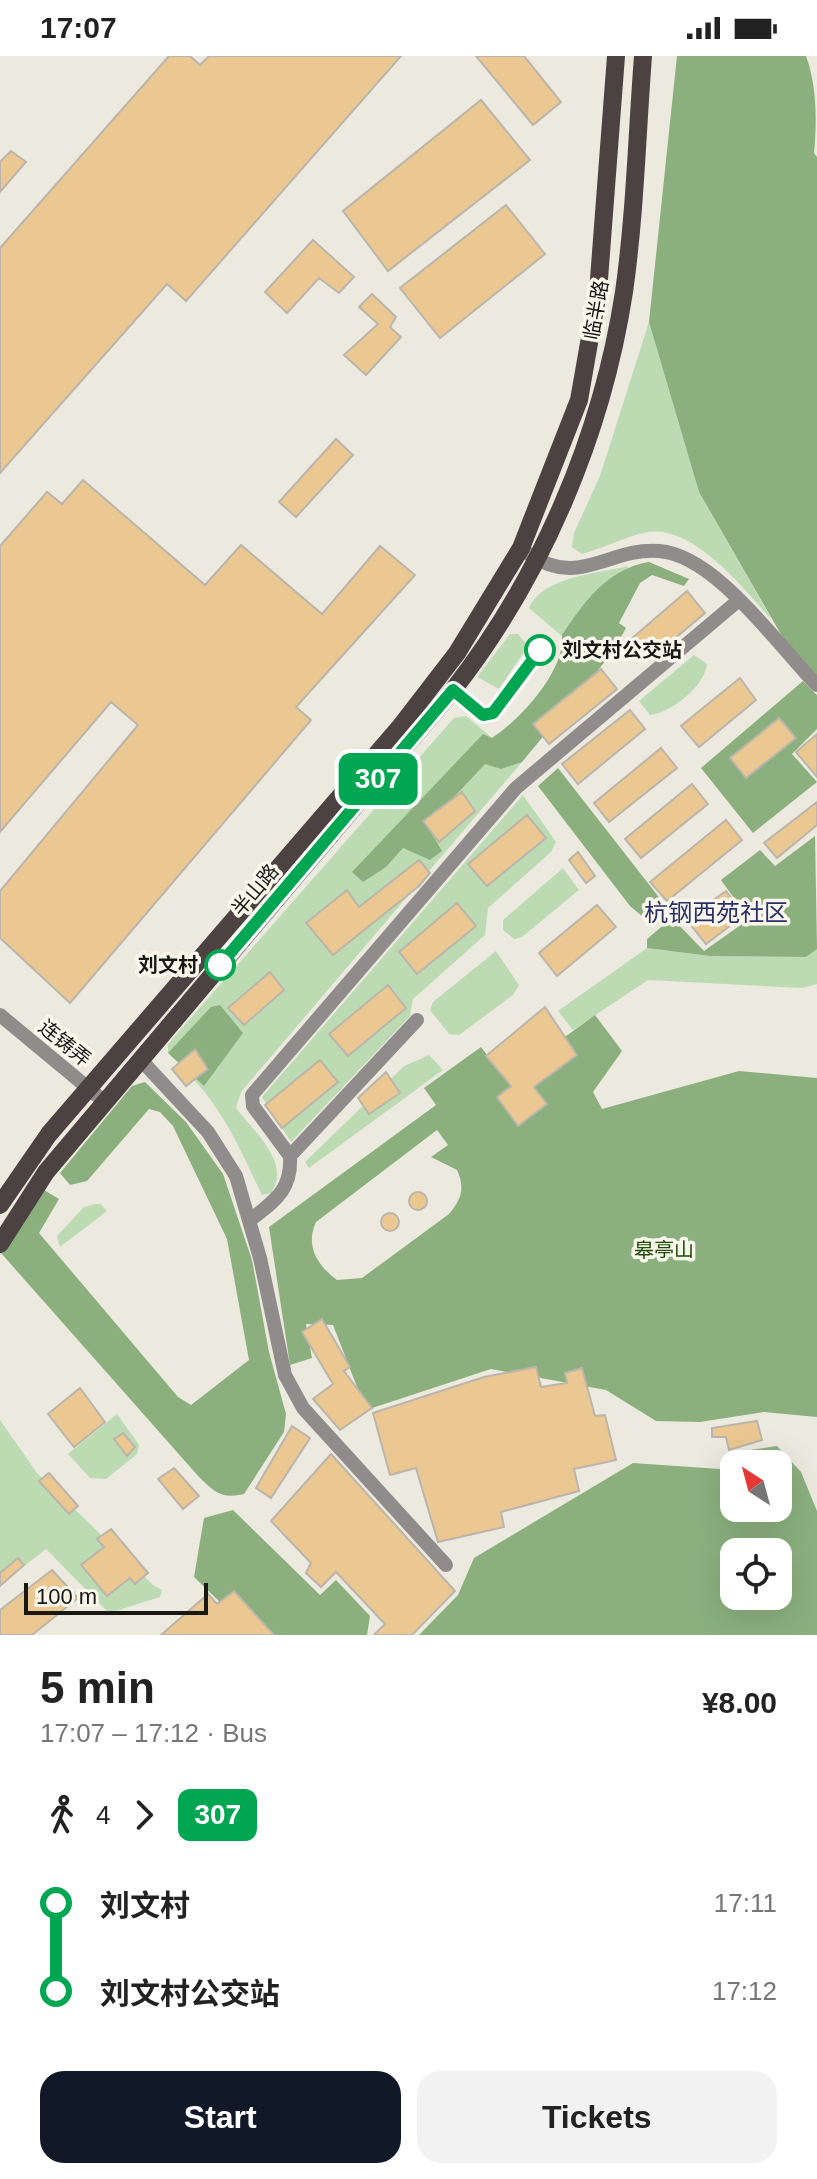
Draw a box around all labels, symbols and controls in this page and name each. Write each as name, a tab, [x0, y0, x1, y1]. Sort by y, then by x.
text: 17:07	[40, 11, 117, 44]
street label: 临半路	[580, 279, 612, 341]
marker: 刘文村公交站	[525, 635, 555, 665]
place label: 刘文村公交站	[562, 639, 682, 661]
line badge: 307	[332, 753, 424, 805]
text: 307	[355, 763, 401, 794]
street label: 半山路	[227, 860, 283, 920]
district label: 杭钢西苑社区	[644, 899, 788, 926]
marker: 刘文村	[205, 950, 235, 980]
place label: 刘文村	[138, 954, 198, 976]
street label: 连铸弄	[35, 1016, 95, 1070]
park label: 皋亭山	[634, 1239, 694, 1261]
north arrow	[720, 1450, 792, 1522]
map controls	[720, 1450, 792, 1610]
button: locate	[720, 1538, 792, 1610]
scale bar	[24, 1579, 208, 1615]
text: 100 m	[36, 1584, 97, 1609]
text: 5 min	[40, 1663, 155, 1712]
text: ¥8.00	[702, 1686, 777, 1719]
text: 17:07 – 17:12 · Bus	[40, 1718, 267, 1748]
icon: walk	[40, 1793, 84, 1837]
icon: forward	[122, 1793, 166, 1837]
text: 307	[194, 1799, 241, 1830]
text: 4	[96, 1800, 110, 1830]
text: 17:11	[714, 1888, 777, 1918]
text: 刘文村	[100, 1889, 190, 1922]
text: 17:12	[712, 1976, 777, 2006]
text: 刘文村公交站	[100, 1977, 280, 2010]
button: Start	[40, 2071, 401, 2163]
button: Tickets	[417, 2071, 777, 2163]

